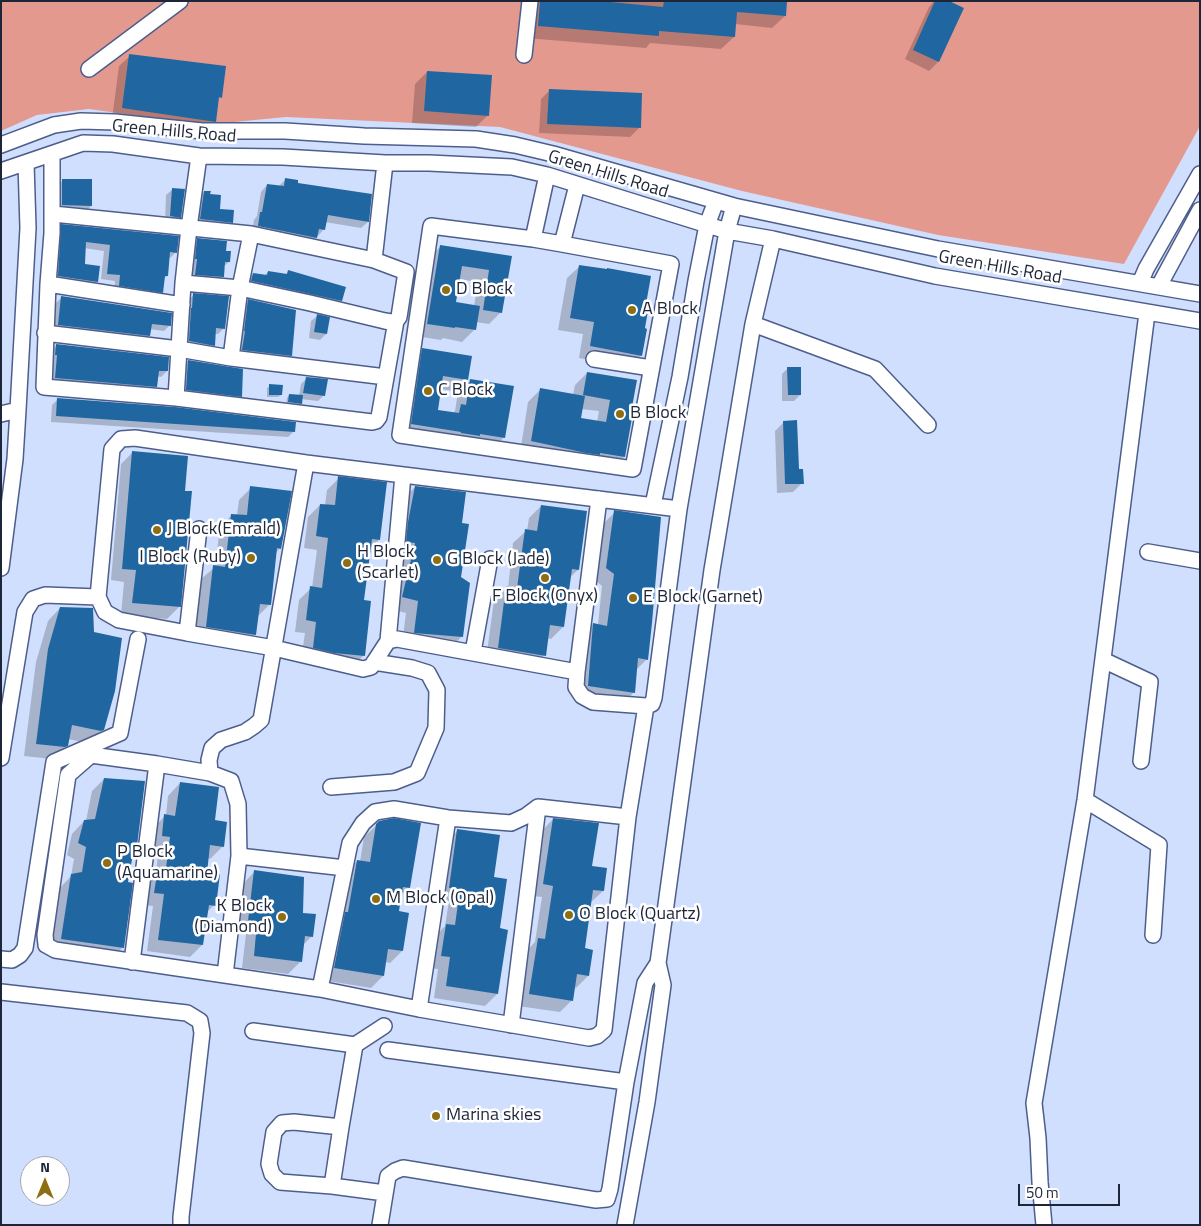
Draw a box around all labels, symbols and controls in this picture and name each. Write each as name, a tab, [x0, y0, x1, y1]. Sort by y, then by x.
street label: Green Hills Road	[111, 116, 237, 148]
street label: Green Hills Road	[545, 146, 671, 204]
street label: Green Hills Road	[937, 247, 1063, 289]
place label: D Block	[456, 279, 513, 301]
marker: D Block	[440, 284, 452, 296]
place label: A Block	[642, 299, 698, 321]
marker: A Block	[626, 304, 638, 316]
place label: C Block	[438, 380, 493, 402]
marker: C Block	[422, 385, 434, 397]
place label: B Block	[630, 403, 686, 425]
marker: B Block	[614, 408, 626, 420]
place label: J Block(Emrald)	[167, 519, 281, 541]
marker: J Block(Emrald)	[151, 524, 163, 536]
place label: H Block (Scarlet)	[357, 542, 419, 584]
place label: I Block (Ruby)	[139, 547, 241, 569]
place label: G Block (Jade)	[447, 549, 549, 571]
marker: I Block (Ruby)	[245, 552, 257, 564]
marker: G Block (Jade)	[431, 554, 443, 566]
marker: H Block (Scarlet)	[341, 557, 353, 569]
marker: F Block (Onyx)	[539, 572, 551, 584]
place label: F Block (Onyx)	[492, 586, 598, 608]
place label: E Block (Garnet)	[643, 587, 763, 609]
marker: E Block (Garnet)	[627, 592, 639, 604]
place label: P Block (Aquamarine)	[117, 842, 218, 884]
marker: P Block (Aquamarine)	[101, 857, 113, 869]
place label: M Block (Opal)	[386, 888, 494, 910]
marker: M Block (Opal)	[370, 893, 382, 905]
place label: K Block (Diamond)	[194, 896, 272, 939]
place label: O Block (Quartz)	[579, 904, 700, 926]
marker: O Block (Quartz)	[563, 909, 575, 921]
marker: K Block (Diamond)	[276, 911, 288, 923]
place label: Marina skies	[446, 1105, 541, 1127]
marker: Marina skies	[430, 1110, 442, 1122]
north arrow	[20, 1156, 70, 1206]
text: N	[40, 1156, 50, 1177]
scale bar	[1021, 1174, 1124, 1206]
text: 50 m	[1026, 1181, 1059, 1204]

